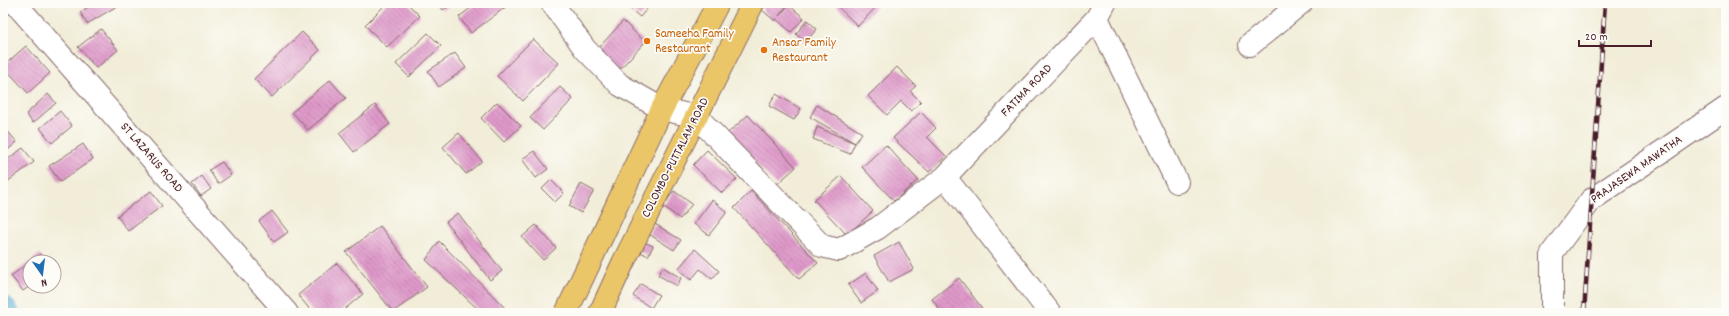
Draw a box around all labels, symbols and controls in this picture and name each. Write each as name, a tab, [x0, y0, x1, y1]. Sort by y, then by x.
scale bar	[1579, 22, 1651, 48]
place label: Sameeha Family Restaurant	[655, 25, 735, 59]
text: 20 m	[1585, 29, 1608, 46]
place label: Ansar Family Restaurant	[772, 34, 837, 68]
marker: Sameeha Family Restaurant	[642, 36, 652, 46]
marker: Ansar Family Restaurant	[759, 45, 769, 55]
street label: FATIMA ROAD	[997, 60, 1057, 122]
street label: COLOMBO-PUTTALAM ROAD	[637, 94, 715, 221]
street label: ST LAZARUS ROAD	[115, 119, 187, 198]
street label: PRAJASEWA MAWATHA	[1587, 131, 1687, 209]
north arrow	[22, 254, 62, 294]
text: N	[39, 273, 49, 290]

